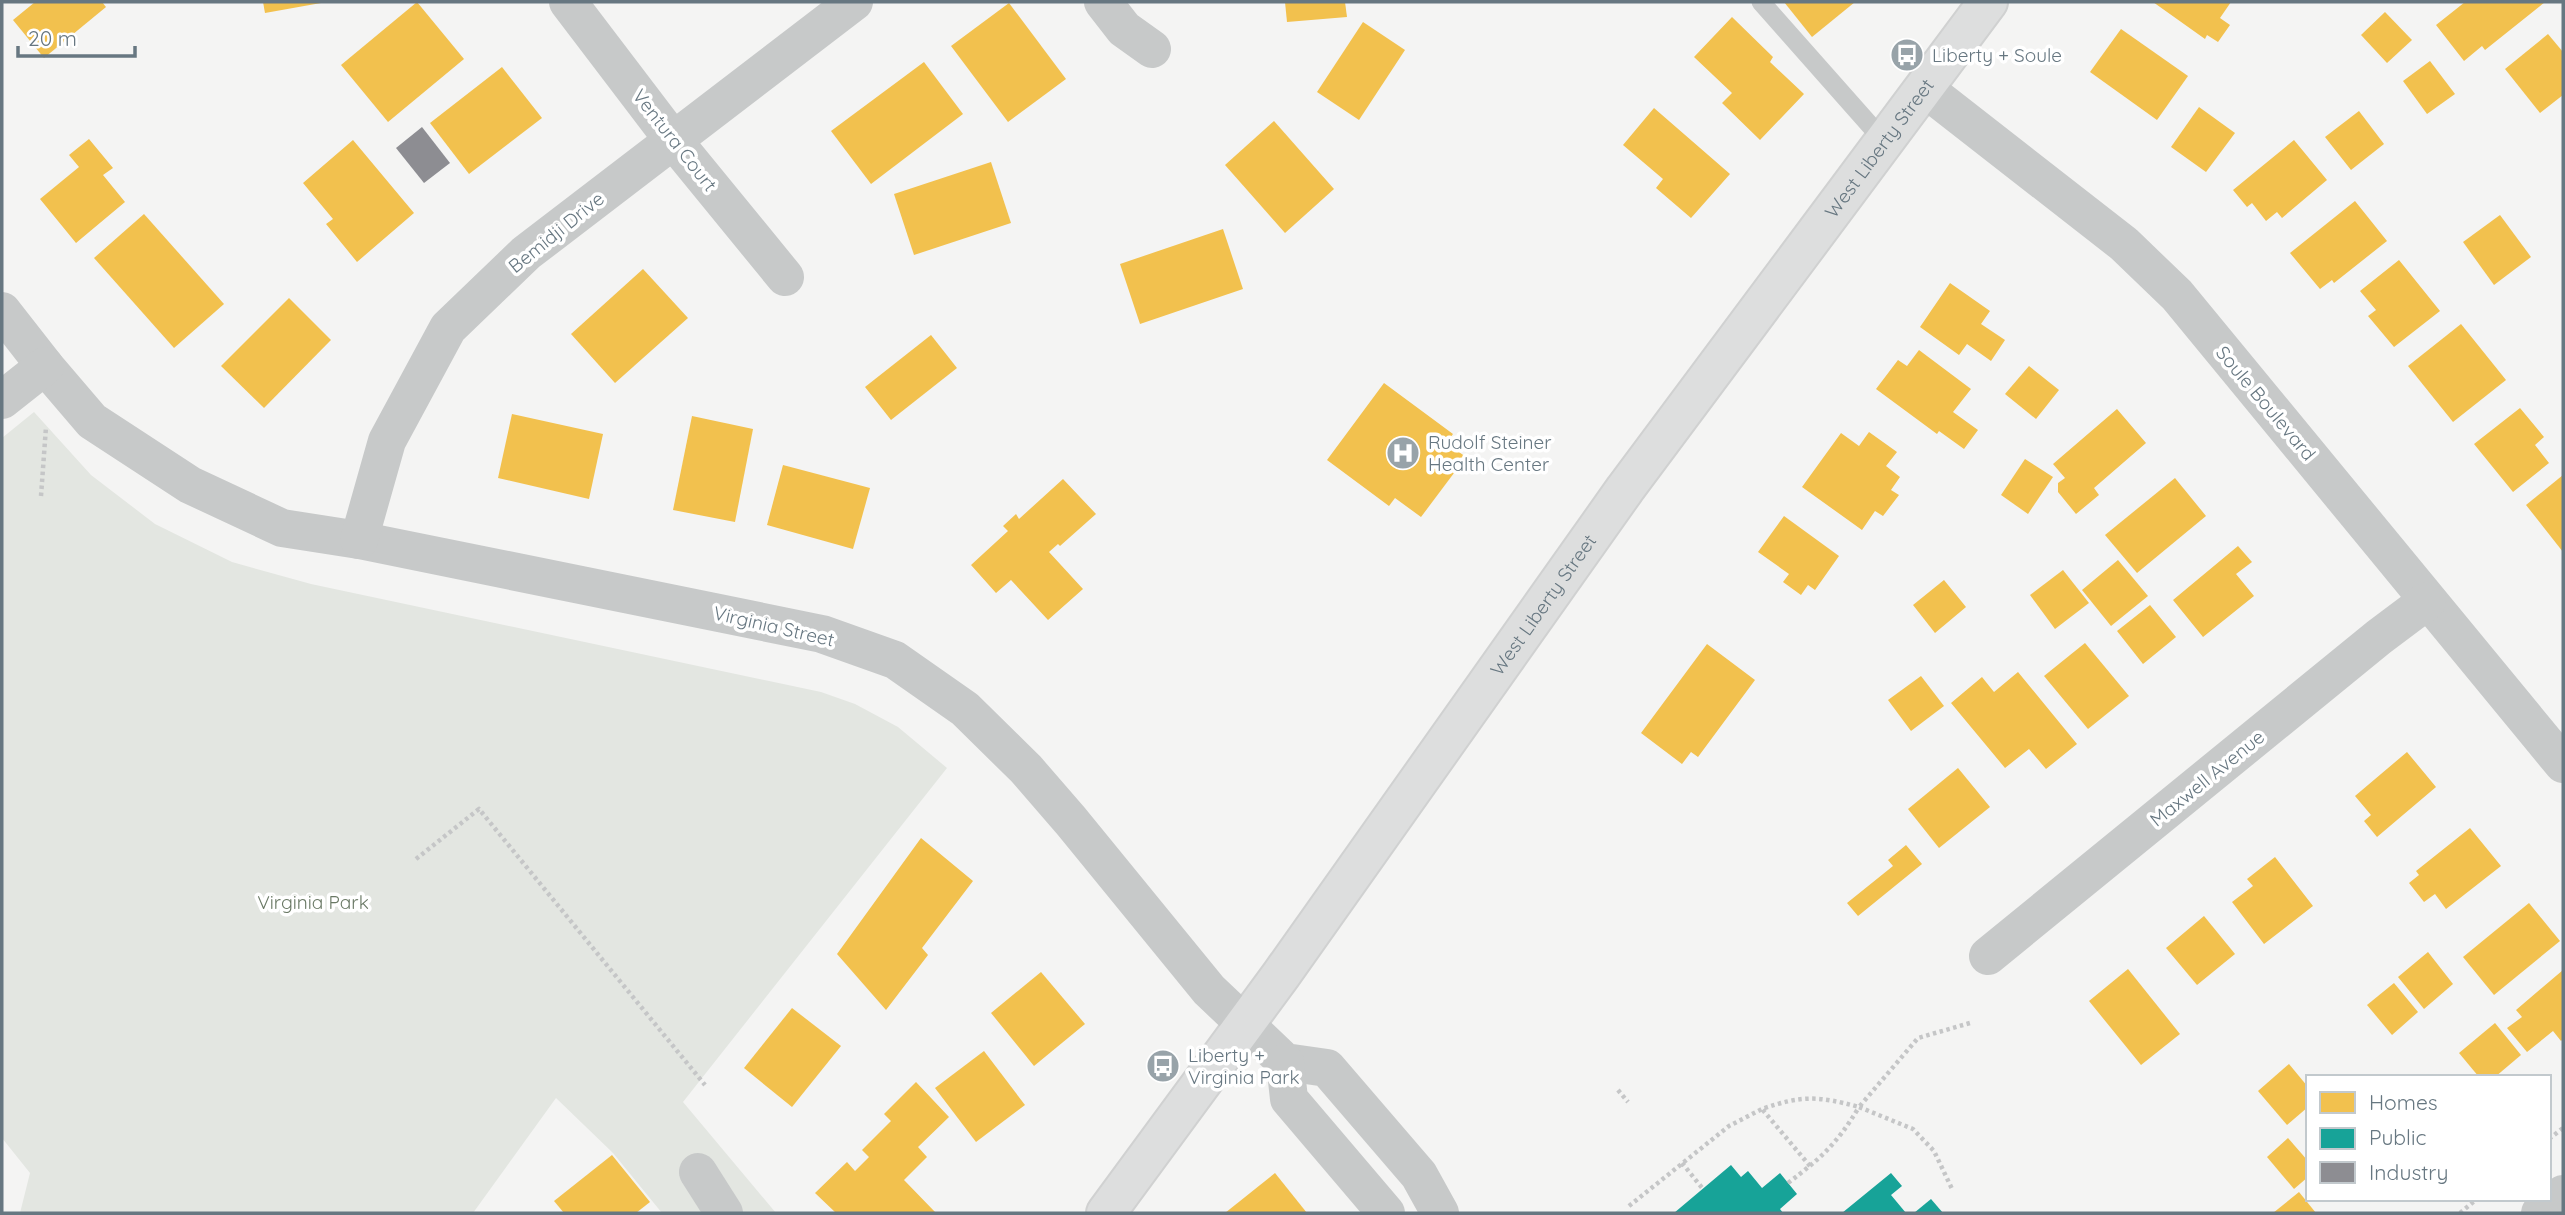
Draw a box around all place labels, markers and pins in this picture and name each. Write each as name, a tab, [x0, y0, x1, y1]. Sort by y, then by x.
bus stop icon: Liberty + Soule	[1888, 36, 1926, 74]
place label: Liberty + Soule	[1932, 43, 2062, 67]
place label: Rudolf Steiner Health Center	[1428, 430, 1552, 476]
hospital icon: Rudolf Steiner Health Center	[1384, 434, 1422, 472]
place label: Liberty + Virginia Park	[1188, 1043, 1300, 1089]
bus stop icon: Liberty + Virginia Park	[1144, 1047, 1182, 1085]

